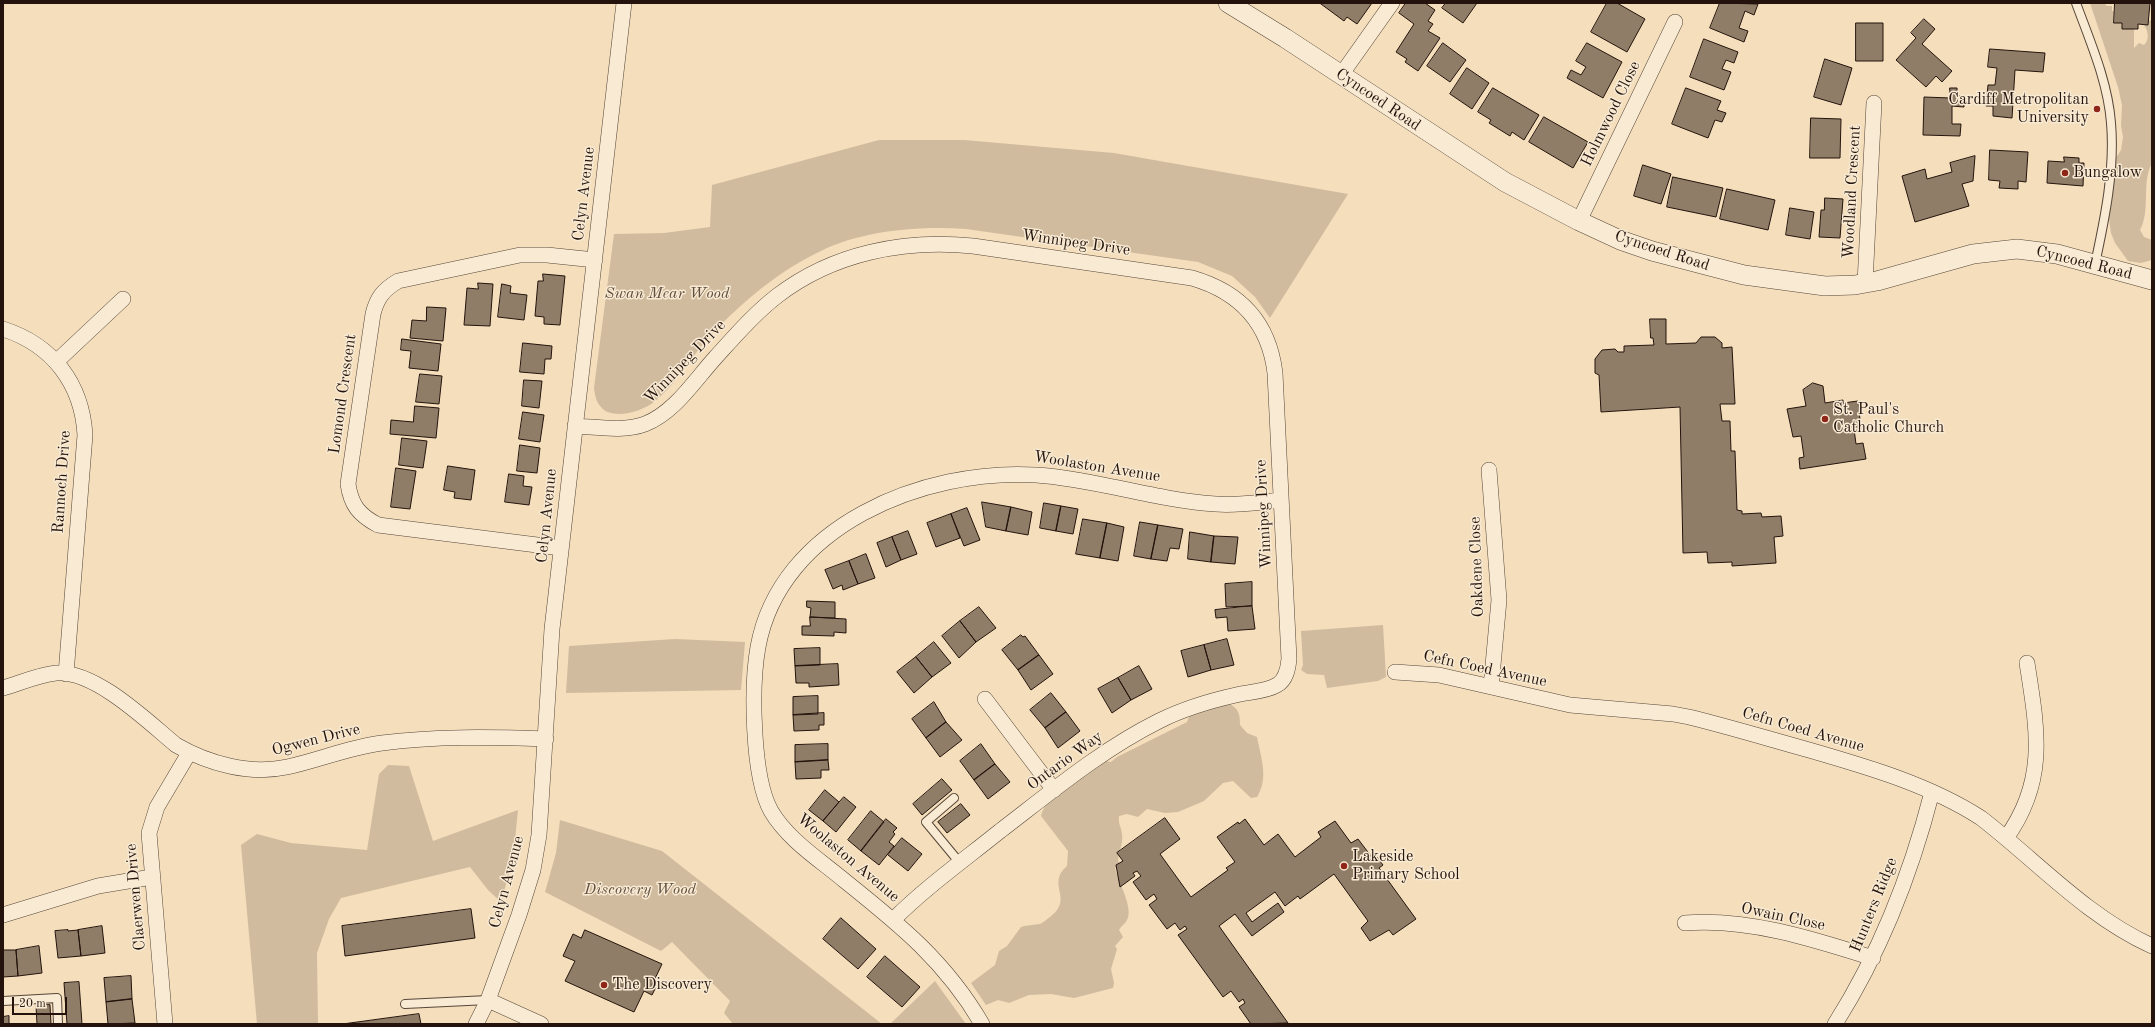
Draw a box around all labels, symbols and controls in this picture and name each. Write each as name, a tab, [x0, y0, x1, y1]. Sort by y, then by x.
street label: Holmwood Close	[1577, 58, 1645, 170]
street label: Cyncoed Road	[1332, 64, 1424, 136]
place label: Cardiff Metropolitan University	[1948, 90, 2089, 128]
marker: Cardiff Metropolitan University	[2092, 104, 2102, 114]
street label: Woodland Crescent	[1839, 125, 1865, 259]
street label: Celyn Avenue	[569, 146, 599, 242]
place label: Bungalow	[2073, 163, 2142, 183]
marker: Bungalow	[2060, 168, 2070, 178]
street label: Winnipeg Drive	[1020, 226, 1132, 260]
street label: Cyncoed Road	[1612, 227, 1712, 275]
street label: Cyncoed Road	[2034, 242, 2134, 284]
park label: Swan Mear Wood	[605, 284, 729, 304]
street label: Winnipeg Drive	[640, 316, 730, 408]
street label: Lomond Crescent	[325, 333, 361, 455]
place label: St. Paul's Catholic Church	[1833, 400, 1944, 438]
marker: St. Paul's Catholic Church	[1820, 414, 1830, 424]
street label: Rannoch Drive	[49, 430, 75, 534]
street label: Woolaston Avenue	[1032, 448, 1162, 486]
street label: Winnipeg Drive	[1252, 459, 1276, 569]
street label: Celyn Avenue	[532, 468, 562, 564]
street label: Oakdene Close	[1466, 516, 1488, 618]
street label: Cefn Coed Avenue	[1421, 646, 1549, 692]
street label: Cefn Coed Avenue	[1740, 703, 1866, 757]
street label: Ogwen Drive	[270, 720, 362, 760]
street label: Ontario Way	[1024, 727, 1106, 795]
street label: Woolaston Avenue	[793, 809, 903, 907]
street label: Celyn Avenue	[485, 834, 529, 930]
street label: Claerwen Drive	[122, 843, 150, 951]
place label: Lakeside Primary School	[1352, 847, 1460, 885]
street label: Hunters Ridge	[1846, 855, 1902, 955]
marker: Lakeside Primary School	[1339, 861, 1349, 871]
park label: Discovery Wood	[584, 880, 696, 900]
street label: Owain Close	[1739, 899, 1827, 935]
place label: The Discovery	[612, 975, 712, 995]
marker: The Discovery	[599, 980, 609, 990]
scale bar	[14, 989, 69, 1015]
text: 20 m	[19, 998, 46, 1010]

